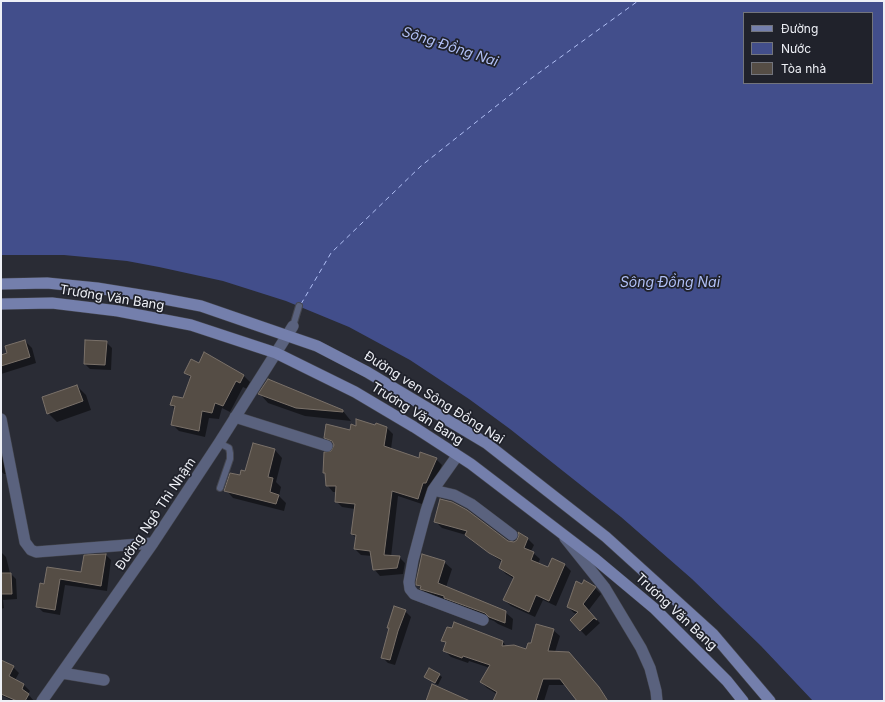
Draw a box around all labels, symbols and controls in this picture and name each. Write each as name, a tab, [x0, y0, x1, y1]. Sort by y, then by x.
legend	[743, 12, 873, 84]
text: Đường	[781, 21, 818, 36]
water label: Sông Đồng Nai	[400, 24, 500, 70]
text: Nước	[781, 41, 811, 56]
text: Tòa nhà	[781, 61, 826, 76]
water label: Sông Đồng Nai	[620, 275, 720, 291]
street label: Trương Văn Bang	[59, 282, 165, 314]
street label: Đường ven Sông Đồng Nai	[361, 348, 507, 448]
street label: Trương Văn Bang	[368, 379, 466, 449]
street label: Đường Ngô Thì Nhậm	[113, 455, 199, 573]
street label: Trương Văn Bang	[632, 570, 720, 654]

